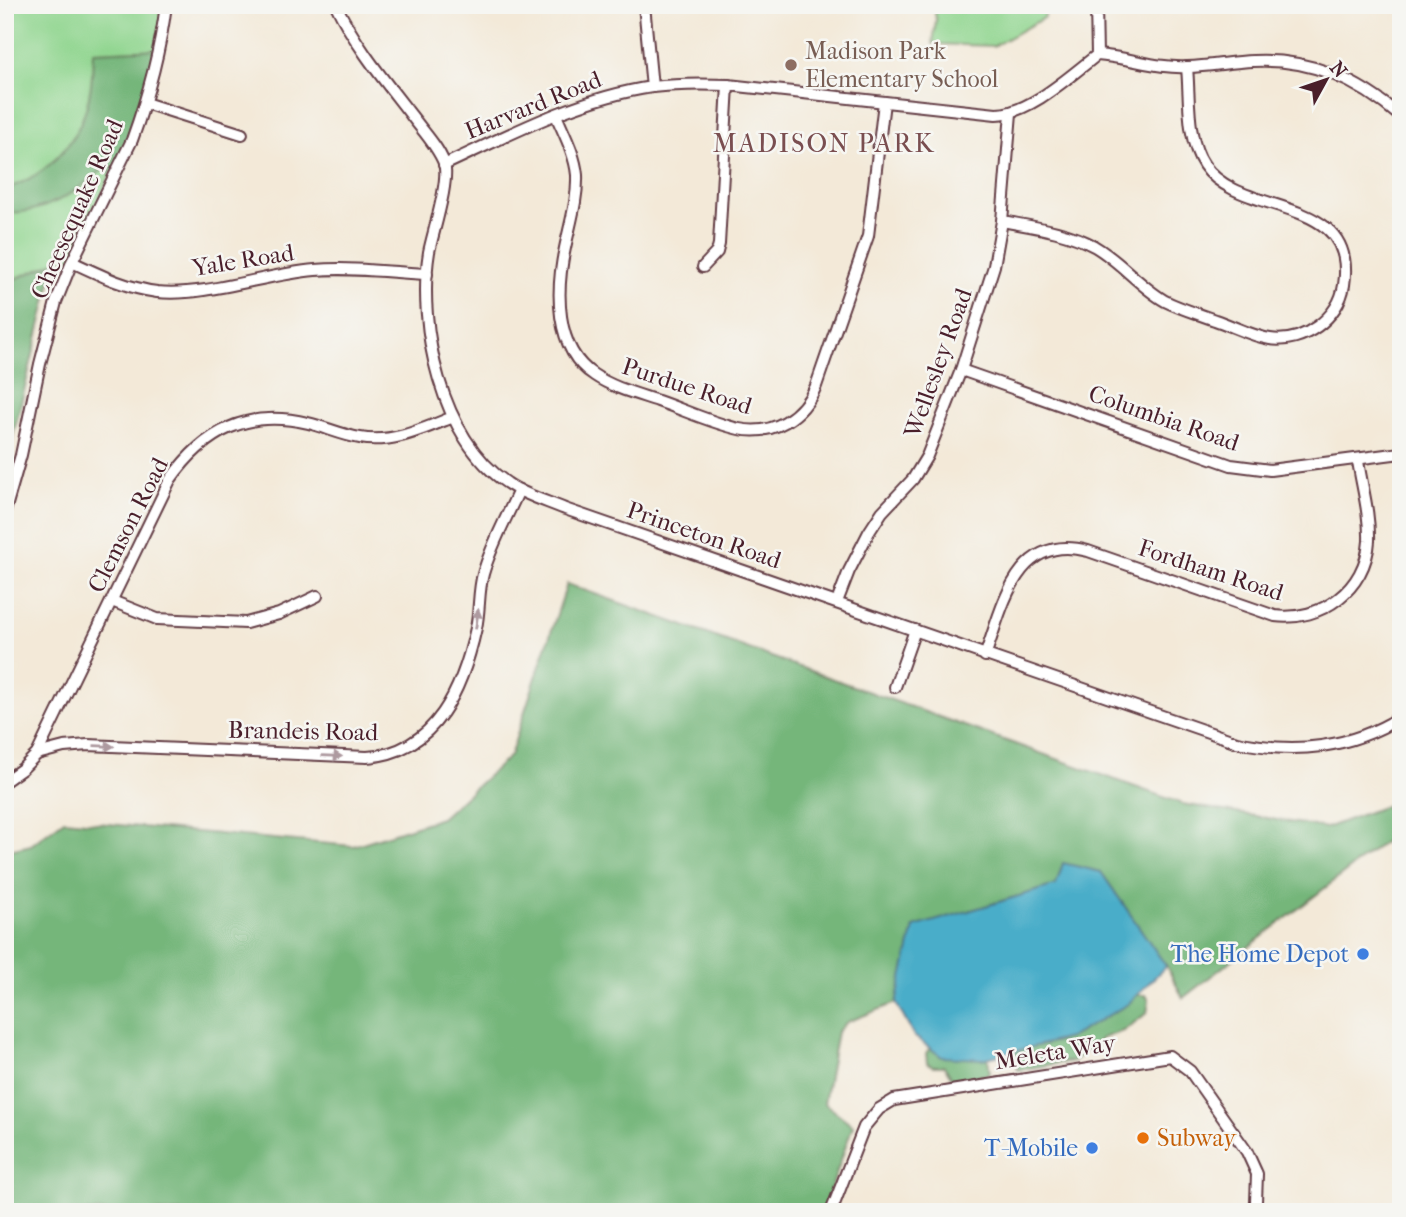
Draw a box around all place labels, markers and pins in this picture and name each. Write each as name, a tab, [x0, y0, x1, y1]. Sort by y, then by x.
place label: Madison Park Elementary School	[805, 37, 999, 93]
marker: Madison Park Elementary School	[783, 57, 799, 73]
place label: The Home Depot	[1171, 940, 1349, 968]
marker: The Home Depot	[1355, 946, 1371, 962]
place label: Subway	[1157, 1124, 1237, 1152]
marker: Subway	[1135, 1130, 1151, 1146]
place label: T-Mobile	[984, 1134, 1078, 1162]
marker: T-Mobile	[1084, 1140, 1100, 1156]

